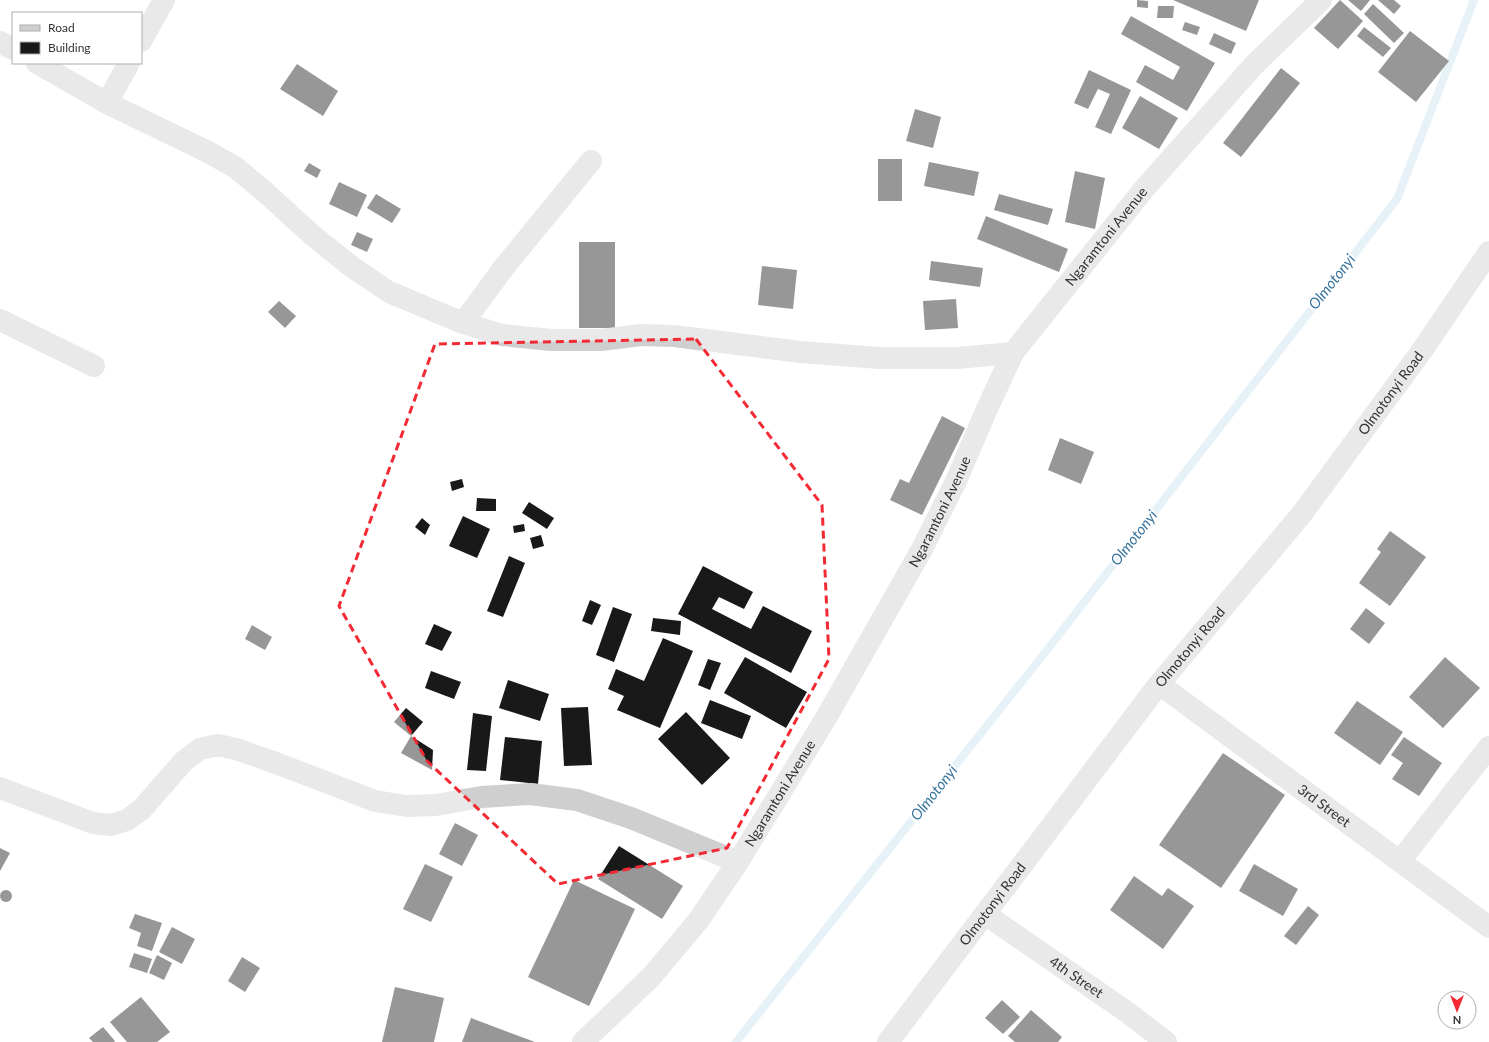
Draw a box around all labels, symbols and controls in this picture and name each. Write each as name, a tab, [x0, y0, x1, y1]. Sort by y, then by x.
legend	[12, 12, 142, 64]
text: Road	[48, 20, 75, 35]
text: Building	[48, 40, 91, 55]
street label: Ngaramtoni Avenue	[1061, 183, 1150, 289]
water label: Olmotonyi	[1304, 250, 1359, 313]
street label: Olmotonyi Road	[1354, 348, 1427, 438]
street label: Ngaramtoni Avenue	[905, 453, 974, 570]
water label: Olmotonyi	[1106, 506, 1161, 569]
street label: Olmotonyi Road	[1151, 603, 1228, 691]
street label: Ngaramtoni Avenue	[741, 737, 819, 849]
water label: Olmotonyi	[906, 761, 961, 824]
street label: 3rd Street	[1295, 780, 1354, 830]
street label: Olmotonyi Road	[955, 859, 1029, 949]
street label: 4th Street	[1047, 952, 1107, 1001]
north arrow	[1437, 990, 1477, 1030]
text: N	[1453, 1014, 1461, 1027]

